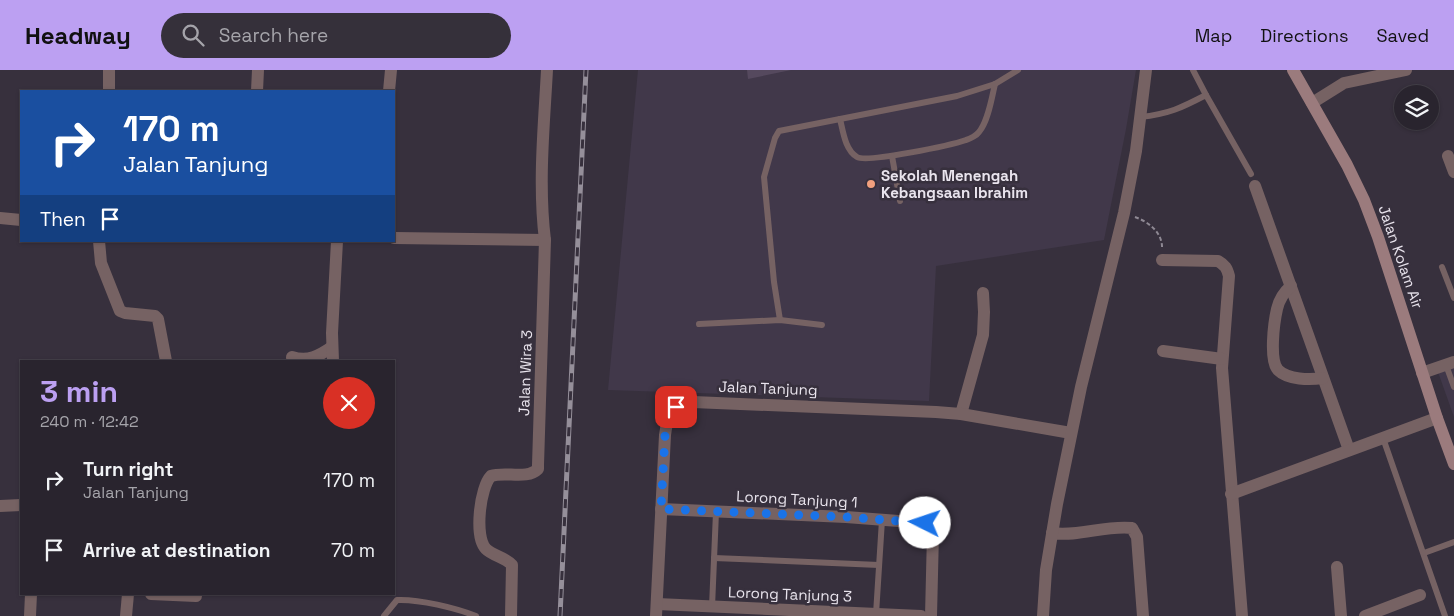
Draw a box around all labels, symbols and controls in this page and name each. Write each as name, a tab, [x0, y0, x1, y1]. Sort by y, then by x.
search box	[161, 13, 511, 58]
text: Headway	[25, 20, 131, 51]
icon: search	[179, 21, 207, 49]
text: Search here	[219, 23, 328, 48]
text: Map	[1195, 24, 1232, 47]
text: Directions	[1260, 24, 1349, 47]
text: Saved	[1377, 24, 1429, 47]
map controls	[1394, 85, 1439, 130]
button: layers	[1394, 85, 1439, 130]
text: 170 m	[123, 107, 220, 151]
icon: right	[40, 110, 105, 175]
text: Jalan Tanjung	[123, 150, 268, 178]
place label: Sekolah Menengah Kebangsaan Ibrahim	[881, 166, 1028, 202]
marker: Sekolah Menengah Kebangsaan Ibrahim	[865, 178, 877, 190]
street label: Jalan Kolam Air	[1374, 203, 1428, 312]
icon: arrive	[96, 205, 124, 233]
text: Then	[40, 207, 86, 232]
street label: Jalan Wira 3	[514, 330, 536, 416]
text: 3 min	[40, 372, 118, 411]
button: close	[323, 377, 375, 429]
street label: Jalan Tanjung	[718, 377, 818, 399]
pin	[655, 386, 697, 428]
icon: arrive	[662, 393, 690, 421]
text: 240 m · 12:42	[40, 411, 139, 432]
text: Turn right	[83, 457, 173, 482]
icon: right	[40, 466, 68, 494]
text: 170 m	[323, 468, 375, 493]
text: Jalan Tanjung	[83, 482, 189, 503]
street label: Lorong Tanjung 1	[736, 486, 858, 512]
position arrow	[898, 496, 950, 548]
icon: arrive	[40, 536, 68, 564]
text: Arrive at destination	[83, 538, 271, 563]
text: 70 m	[331, 538, 375, 563]
street label: Lorong Tanjung 3	[728, 582, 852, 606]

